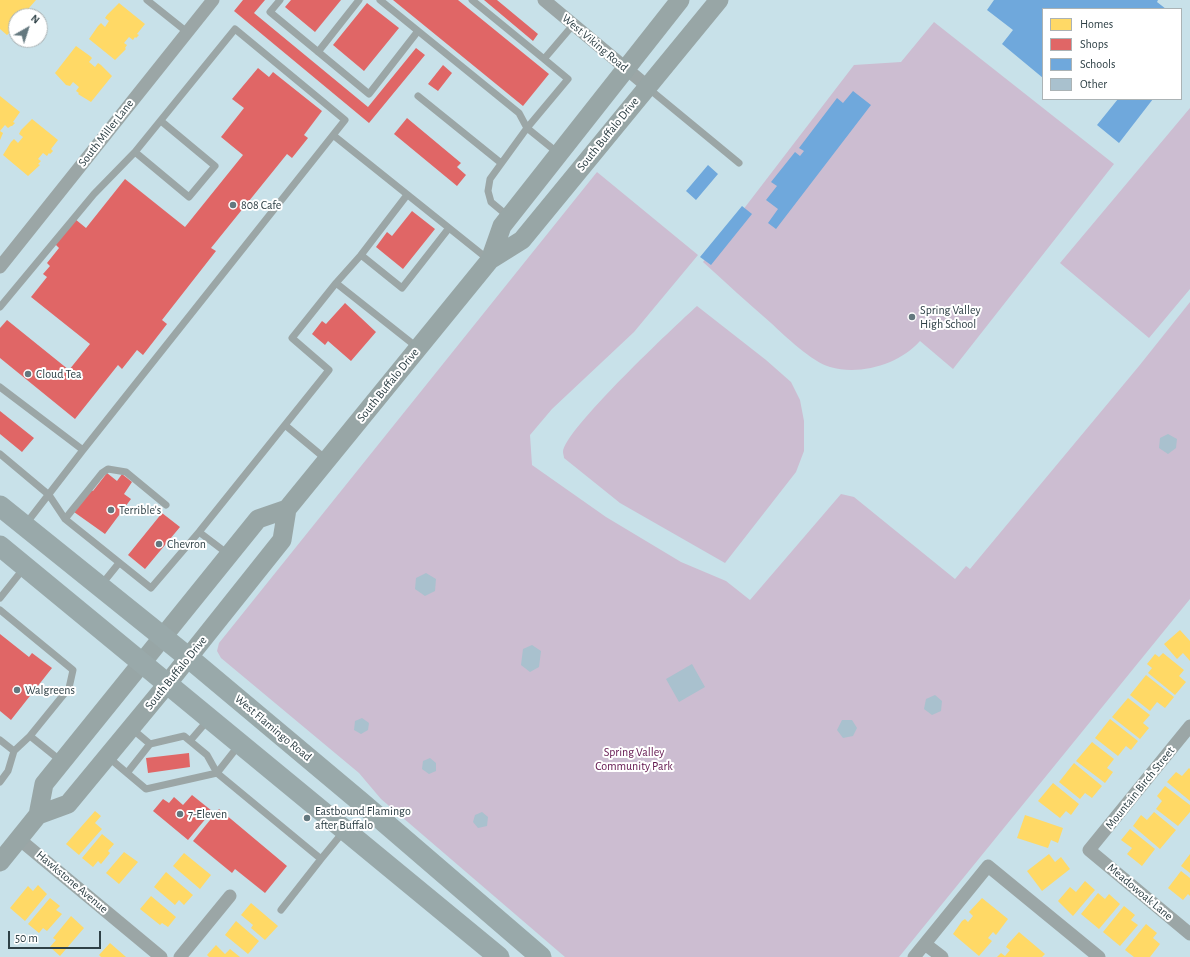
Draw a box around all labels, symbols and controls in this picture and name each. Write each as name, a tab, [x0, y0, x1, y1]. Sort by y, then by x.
north arrow	[8, 8, 48, 48]
legend	[1042, 8, 1182, 100]
street label: West Viking Road	[559, 11, 631, 75]
text: N	[29, 12, 42, 26]
text: Homes	[1080, 18, 1113, 30]
text: Shops	[1080, 38, 1108, 50]
text: Schools	[1080, 58, 1115, 70]
text: Other	[1080, 78, 1107, 90]
street label: South Buffalo Drive	[574, 94, 642, 174]
street label: South Miller Lane	[75, 97, 137, 169]
place label: 808 Cafe	[241, 198, 281, 212]
marker: 808 Cafe	[228, 200, 238, 210]
place label: Spring Valley High School	[920, 303, 981, 331]
marker: Spring Valley High School	[907, 312, 917, 322]
street label: South Buffalo Drive	[354, 345, 422, 425]
place label: Cloud Tea	[36, 367, 82, 381]
marker: Cloud Tea	[23, 369, 33, 379]
place label: Terrible's	[119, 503, 161, 517]
marker: Terrible's	[106, 505, 116, 515]
place label: Chevron	[167, 537, 206, 551]
marker: Chevron	[154, 539, 164, 549]
street label: South Buffalo Drive	[142, 633, 210, 713]
place label: Walgreens	[25, 683, 75, 697]
marker: Walgreens	[12, 685, 22, 695]
street label: West Flamingo Road	[232, 692, 314, 764]
street label: Mountain Birch Street	[1102, 744, 1178, 832]
park label: Spring Valley Community Park	[595, 745, 673, 773]
place label: Eastbound Flamingo after Buffalo	[315, 804, 411, 832]
place label: 7-Eleven	[188, 807, 227, 821]
marker: 7-Eleven	[175, 809, 185, 819]
marker: Eastbound Flamingo after Buffalo	[302, 813, 312, 823]
street label: Hawkstone Avenue	[33, 848, 111, 916]
street label: Meadowoak Lane	[1104, 860, 1176, 924]
scale bar	[10, 923, 103, 949]
text: 50 m	[15, 932, 38, 944]

